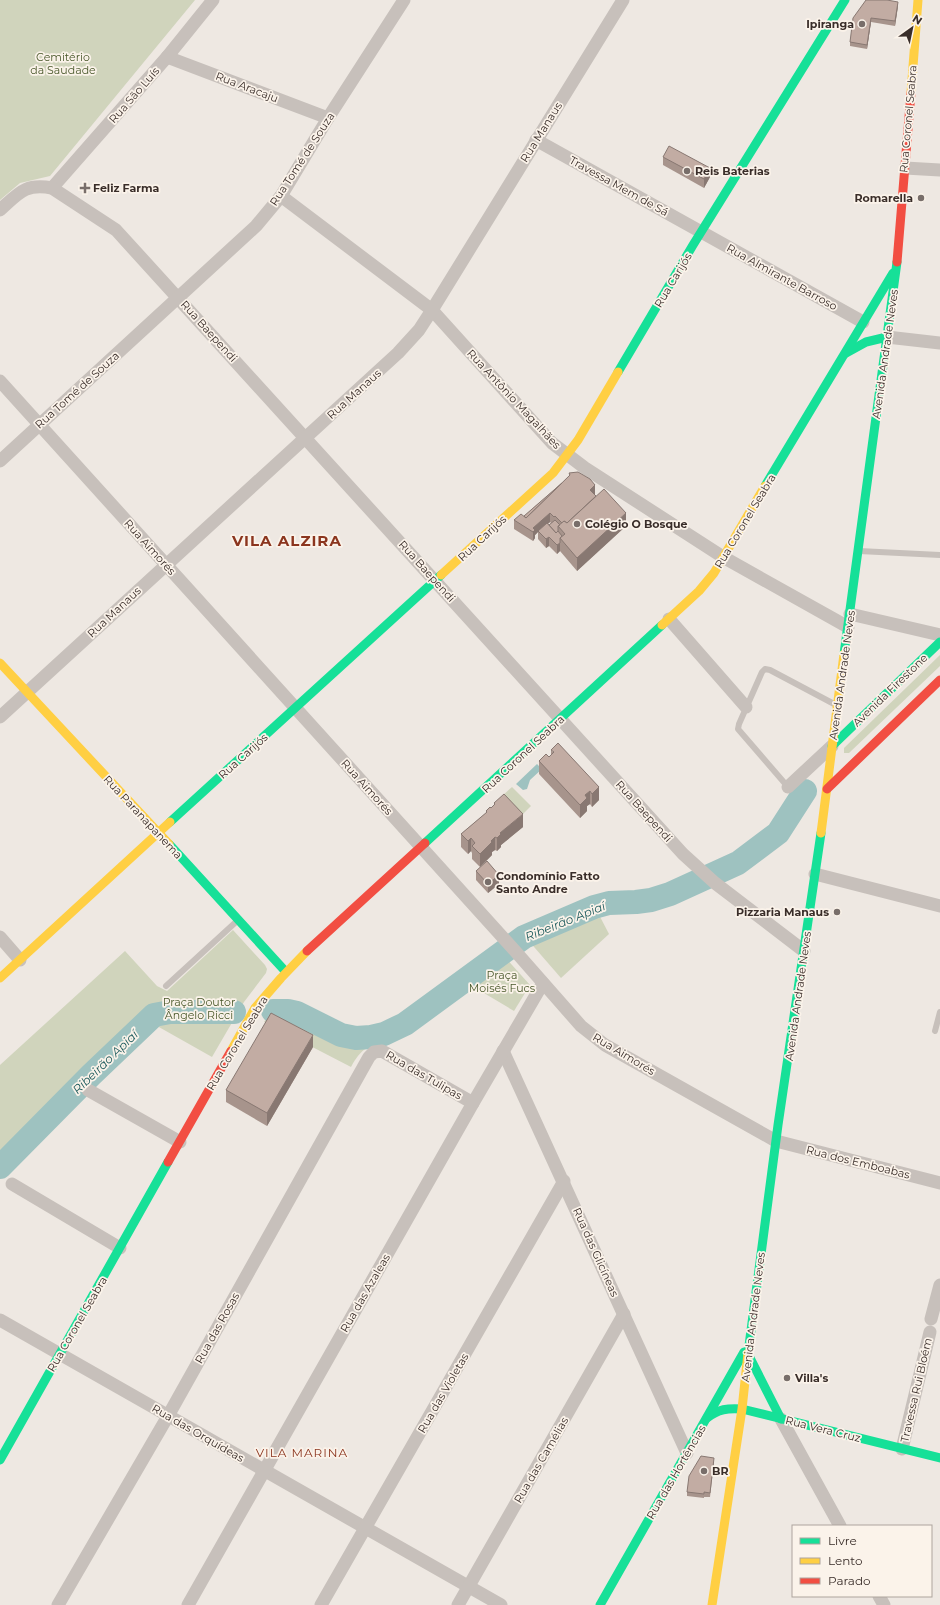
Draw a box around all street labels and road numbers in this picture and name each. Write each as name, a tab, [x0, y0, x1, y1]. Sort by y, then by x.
street label: Rua São Luís	[106, 64, 163, 126]
street label: Rua Coronel Seabra	[896, 65, 920, 173]
street label: Rua Aracaju	[214, 69, 280, 105]
street label: Rua Manaus	[517, 99, 565, 165]
street label: Rua Tomé de Souza	[267, 110, 337, 208]
street label: Travessa Mem de Sá	[567, 153, 671, 219]
street label: Rua Almirante Barroso	[724, 241, 840, 313]
street label: Rua Carijós	[651, 250, 695, 310]
street label: Avenida Andrade Neves	[869, 288, 901, 420]
street label: Rua Baependi	[178, 297, 240, 365]
street label: Rua Antônio Magalhães	[464, 346, 564, 452]
street label: Rua Tomé de Souza	[32, 348, 122, 432]
street label: Rua Manaus	[324, 365, 385, 422]
street label: Rua Coronel Seabra	[711, 471, 779, 571]
street label: Rua Carijós	[455, 511, 510, 564]
street label: Rua Aimorés	[121, 516, 179, 578]
street label: Rua Baependi	[396, 537, 458, 605]
street label: Rua Manaus	[84, 583, 144, 640]
street label: Avenida Andrade Neves	[826, 609, 858, 741]
street label: Avenida Firestone	[850, 650, 931, 729]
street label: Rua Coronel Seabra	[479, 712, 567, 796]
street label: Rua Carijós	[215, 730, 271, 782]
street label: Rua Aimorés	[338, 756, 396, 818]
street label: Rua Paranapanema	[101, 772, 185, 862]
street label: Rua Baependi	[613, 777, 675, 845]
street label: Avenida Andrade Neves	[782, 930, 814, 1062]
street label: Rua Coronel Seabra	[203, 993, 271, 1093]
street label: Rua Aimorés	[590, 1030, 658, 1078]
street label: Rua das Tulipas	[383, 1048, 465, 1103]
street label: Rua dos Emboabas	[805, 1142, 912, 1182]
street label: Rua das Glicíneas	[570, 1205, 622, 1299]
street label: Rua das Azaleas	[337, 1251, 393, 1335]
street label: Avenida Andrade Neves	[738, 1251, 768, 1383]
street label: Rua Coronel Seabra	[44, 1274, 110, 1374]
street label: Rua das Rosas	[192, 1290, 243, 1366]
street label: Travessa Rui Bloém	[897, 1336, 935, 1444]
street label: Rua das Violetas	[414, 1350, 472, 1435]
street label: Rua das Orquídeas	[149, 1401, 247, 1465]
street label: Rua Vera Cruz	[784, 1413, 862, 1445]
street label: Rua das Camélias	[511, 1414, 572, 1506]
street label: Rua das Hortências	[643, 1422, 709, 1522]

